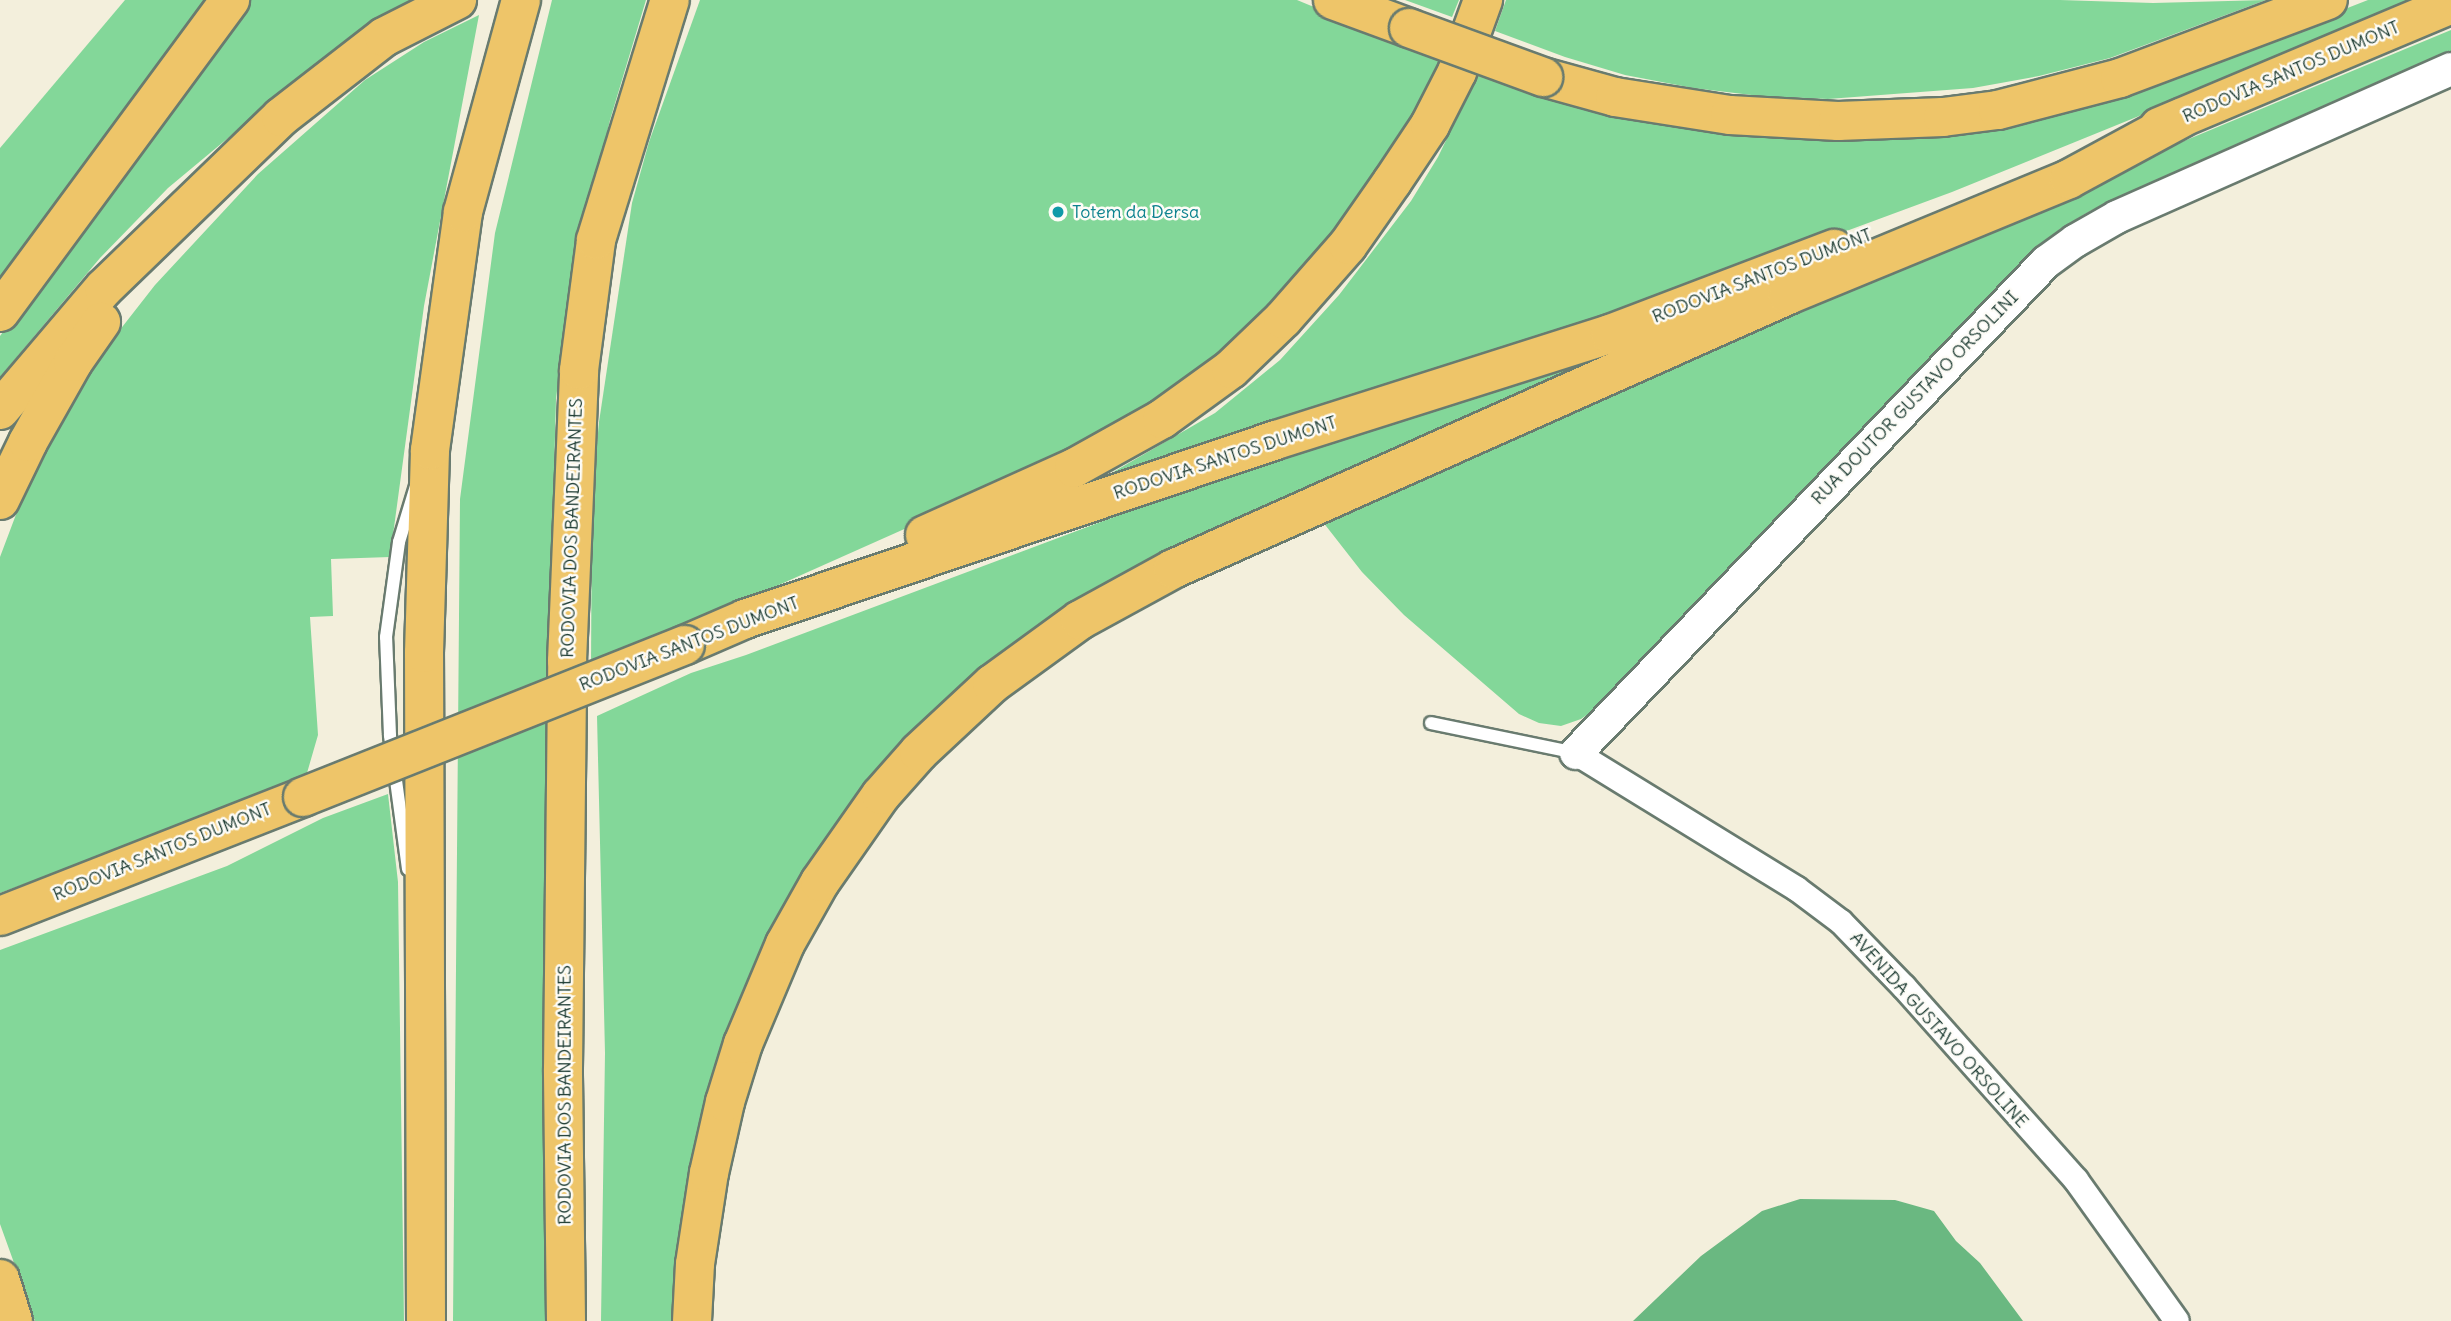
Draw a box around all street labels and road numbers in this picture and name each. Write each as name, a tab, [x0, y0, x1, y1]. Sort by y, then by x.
street label: RODOVIA SANTOS DUMONT	[2179, 16, 2403, 128]
street label: RODOVIA SANTOS DUMONT	[1649, 224, 1875, 328]
street label: RUA DOUTOR GUSTAVO ORSOLINI	[1807, 287, 2023, 509]
street label: RODOVIA DOS BANDEIRANTES	[557, 398, 587, 658]
street label: RODOVIA SANTOS DUMONT	[1111, 412, 1339, 504]
street label: RODOVIA SANTOS DUMONT	[576, 592, 802, 696]
street label: RODOVIA SANTOS DUMONT	[50, 798, 274, 906]
street label: AVENIDA GUSTAVO ORSOLINE	[1845, 928, 2033, 1132]
street label: RODOVIA DOS BANDEIRANTES	[554, 965, 576, 1225]

